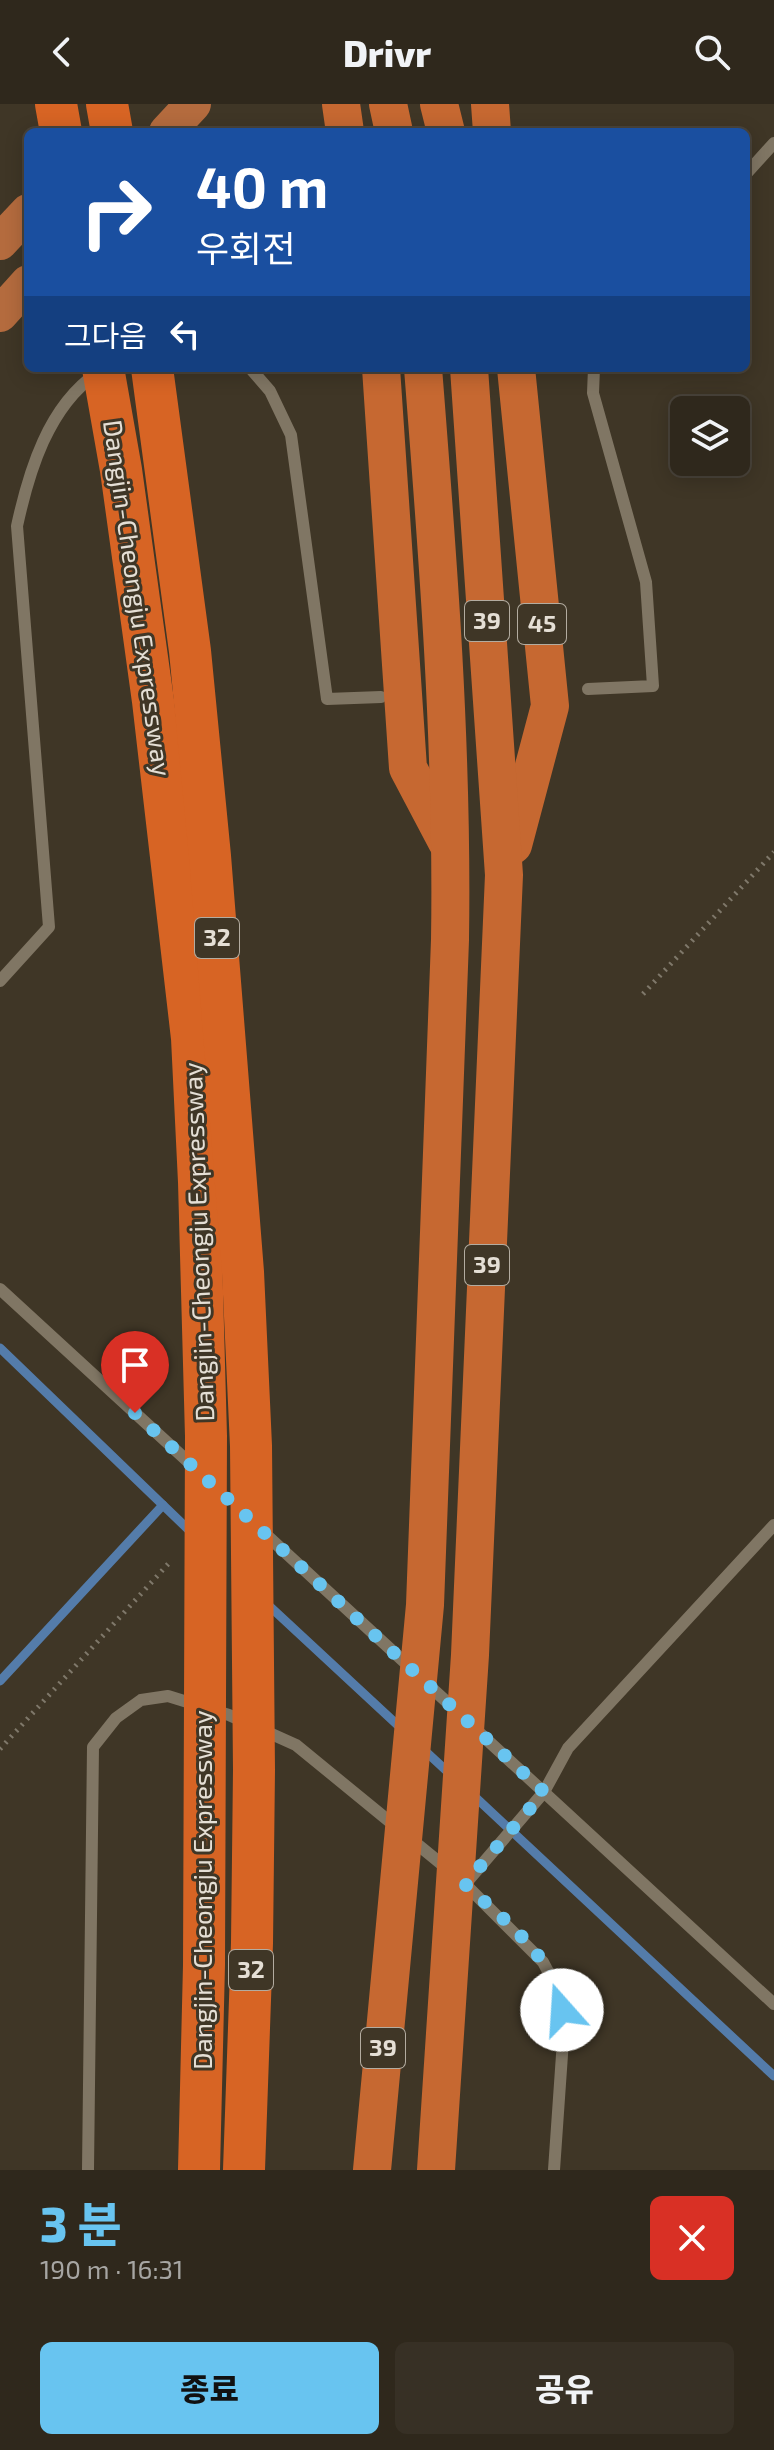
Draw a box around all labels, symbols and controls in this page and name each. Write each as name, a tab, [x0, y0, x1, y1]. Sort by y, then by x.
icon: back	[40, 30, 84, 74]
icon: search	[690, 30, 734, 74]
text: Drivr	[343, 31, 431, 74]
text: 40 m	[196, 152, 328, 219]
icon: right	[64, 160, 168, 264]
text: 우회전	[196, 226, 295, 269]
icon: left	[163, 312, 207, 356]
text: 그다음	[64, 317, 147, 353]
map controls	[670, 396, 750, 476]
button: layers	[670, 396, 750, 476]
street label: Dangjin-Cheongju Expressway	[98, 418, 179, 778]
road number: 39	[465, 601, 509, 641]
road number: 45	[518, 604, 566, 644]
road number: 32	[195, 918, 239, 958]
street label: Dangjin-Cheongju Expressway	[176, 1062, 219, 1422]
road number: 39	[465, 1245, 509, 1285]
pin	[101, 1331, 169, 1413]
icon: arrive	[113, 1343, 157, 1387]
street label: Dangjin-Cheongju Expressway	[186, 1710, 217, 2070]
road number: 32	[229, 1950, 273, 1990]
position arrow	[520, 1968, 604, 2052]
road number: 39	[361, 2028, 405, 2068]
text: 3 분	[40, 2194, 122, 2252]
button: close	[650, 2196, 734, 2280]
text: 190 m · 16:31	[40, 2253, 183, 2284]
button: 종료	[40, 2342, 379, 2434]
button: 공유	[395, 2342, 734, 2434]

